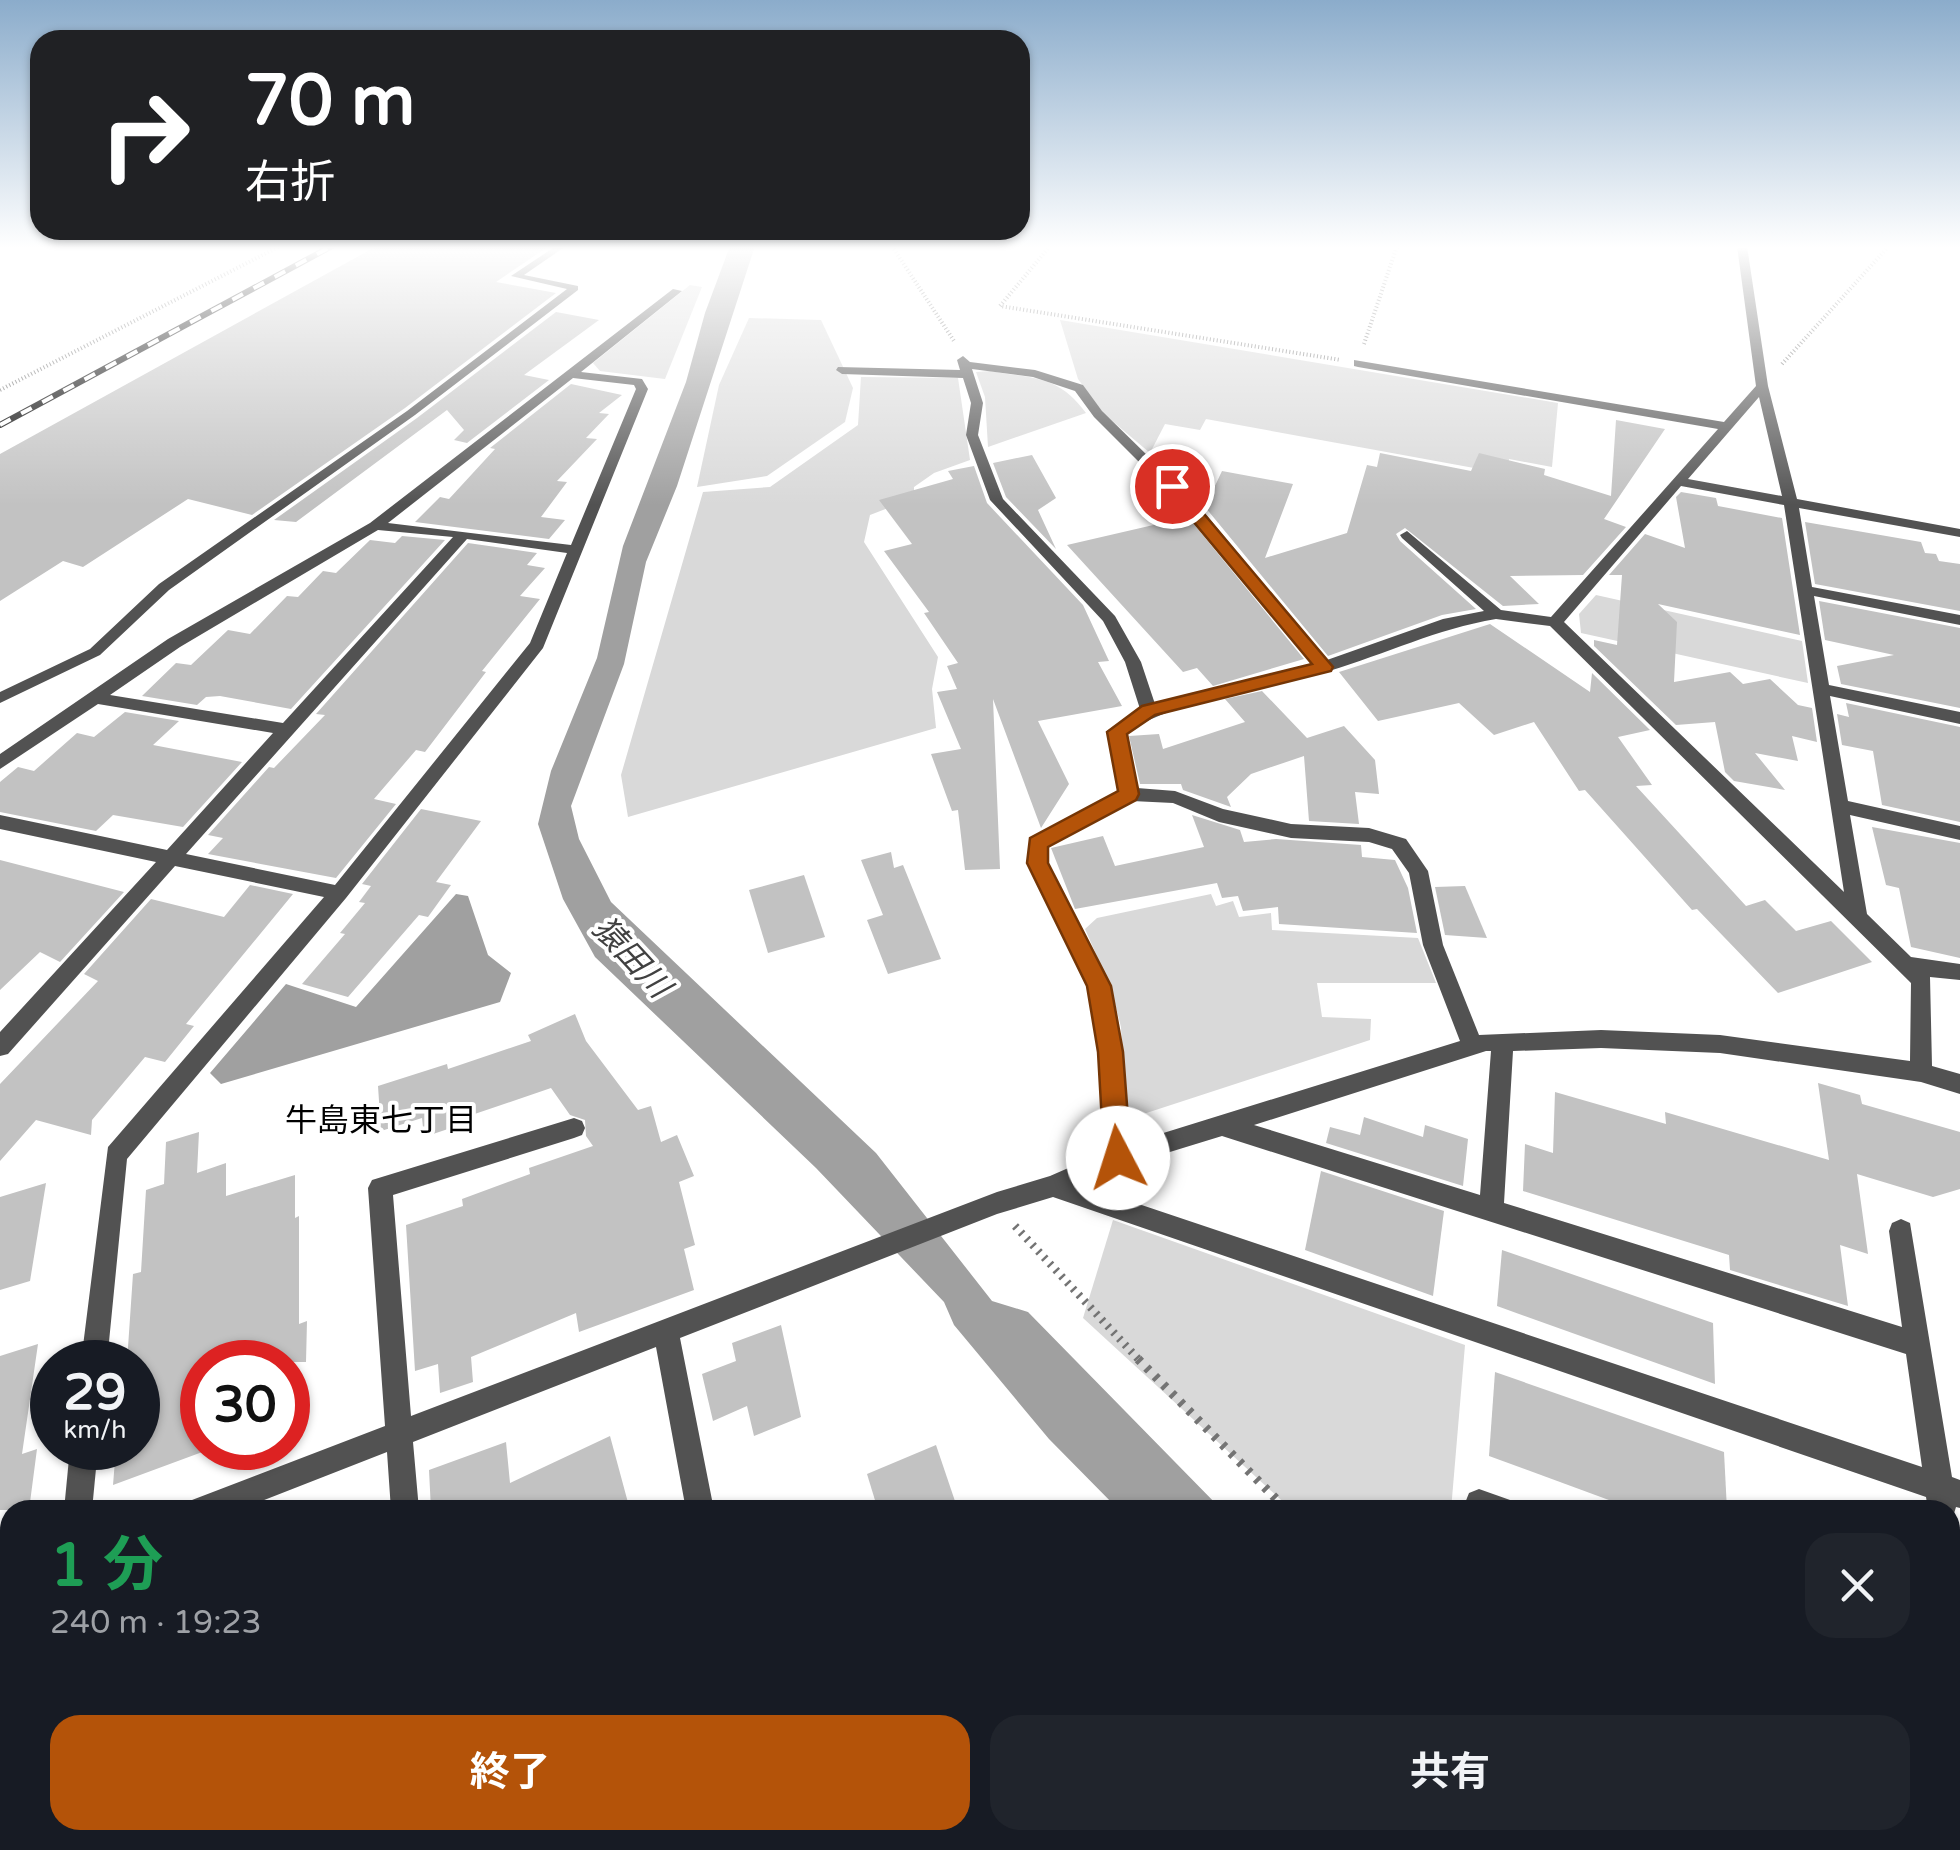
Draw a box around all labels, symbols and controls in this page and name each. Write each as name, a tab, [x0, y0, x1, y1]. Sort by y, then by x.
text: 70 m	[245, 60, 415, 144]
icon: right	[80, 70, 210, 200]
text: 右折	[245, 156, 335, 210]
pin	[1130, 444, 1215, 529]
icon: arrive	[1145, 459, 1200, 514]
water label: 猿田川	[585, 910, 680, 1008]
district label: 牛島東七丁目	[285, 1102, 477, 1140]
position arrow	[1066, 1106, 1170, 1210]
speed limit sign: 30	[180, 1340, 310, 1470]
text: 29	[64, 1363, 126, 1423]
text: km/h	[64, 1415, 126, 1445]
text: 1 分	[50, 1530, 163, 1602]
button: close	[1805, 1533, 1910, 1638]
text: 240 m · 19:23	[50, 1604, 262, 1642]
button: 終了	[50, 1715, 970, 1830]
button: 共有	[990, 1715, 1910, 1830]

